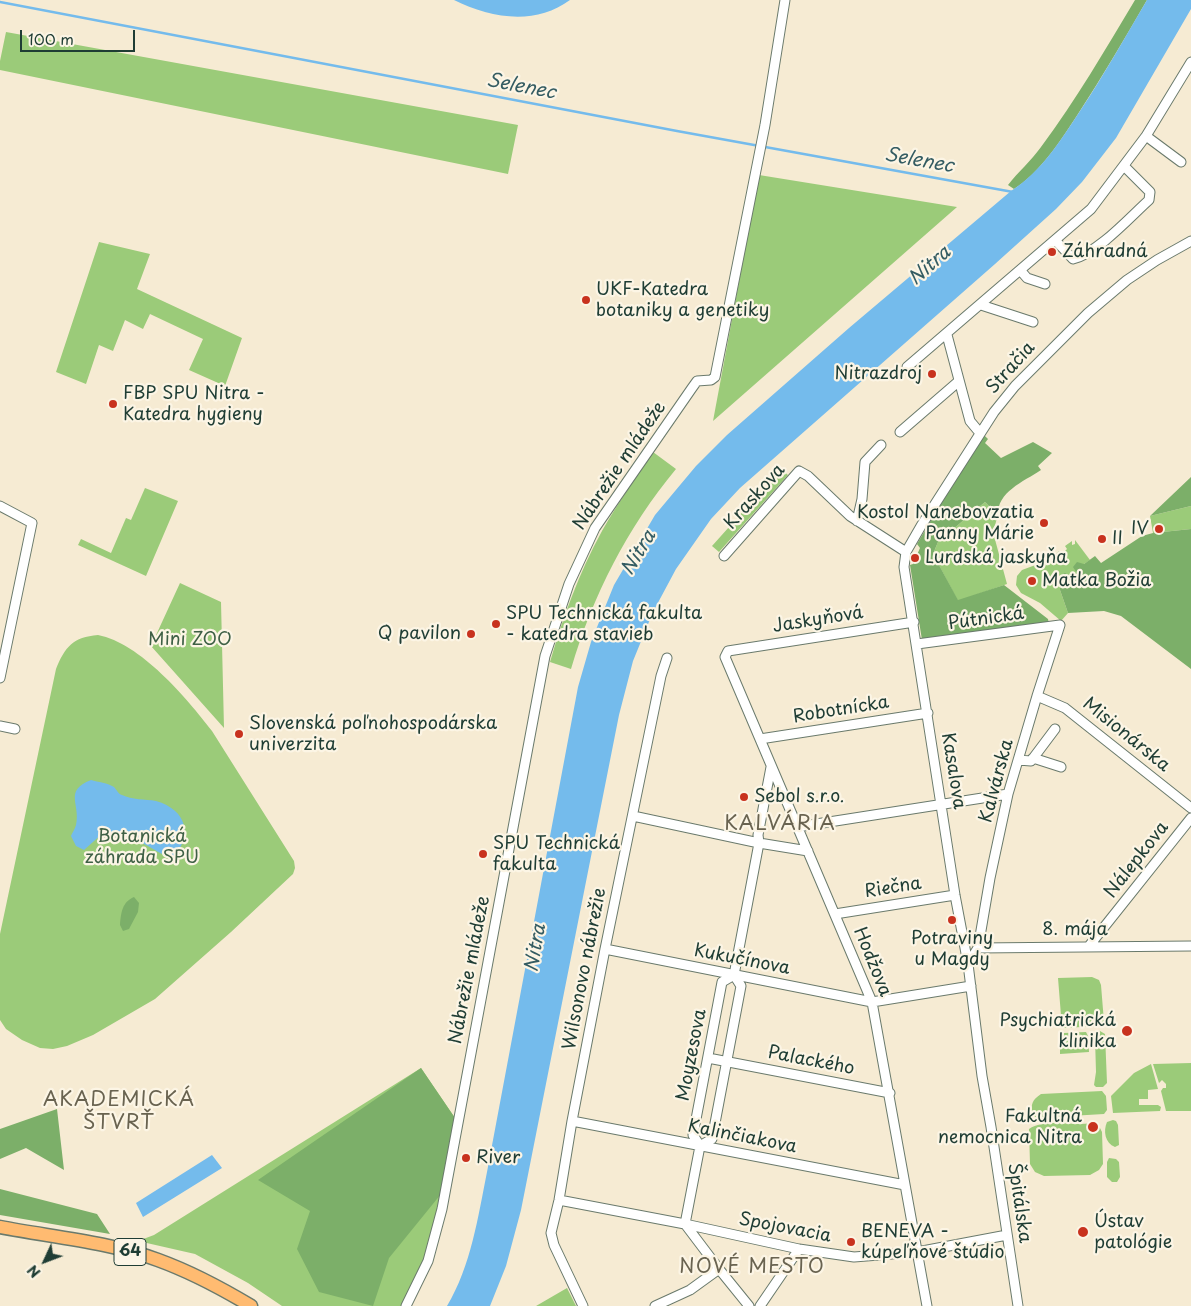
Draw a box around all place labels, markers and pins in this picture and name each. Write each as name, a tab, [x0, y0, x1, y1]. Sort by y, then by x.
place label: Záhradná	[1062, 241, 1148, 263]
marker: Záhradná	[1046, 246, 1058, 258]
place label: UKF-Katedra botaniky a genetiky	[596, 279, 769, 322]
marker: UKF-Katedra botaniky a genetiky	[580, 294, 592, 306]
place label: Nitrazdroj	[834, 363, 922, 385]
marker: Nitrazdroj	[926, 368, 938, 380]
place label: FBP SPU Nitra - Katedra hygieny	[123, 383, 265, 426]
marker: FBP SPU Nitra - Katedra hygieny	[107, 398, 119, 410]
place label: Kostol Nanebovzatia Panny Márie	[857, 502, 1034, 544]
marker: Kostol Nanebovzatia Panny Márie	[1038, 517, 1050, 529]
place label: IV	[1131, 518, 1149, 540]
marker: IV	[1153, 523, 1165, 535]
place label: II	[1112, 528, 1123, 550]
marker: II	[1096, 533, 1108, 545]
place label: Lurdská jaskyňa	[925, 547, 1067, 569]
marker: Lurdská jaskyňa	[909, 552, 921, 564]
place label: Matka Božia	[1042, 570, 1151, 592]
marker: Matka Božia	[1026, 575, 1038, 587]
place label: SPU Technická fakulta - katedra stavieb	[506, 603, 702, 646]
marker: SPU Technická fakulta - katedra stavieb	[490, 618, 502, 630]
place label: Q pavilon	[378, 623, 461, 645]
marker: Q pavilon	[465, 628, 477, 640]
place label: Slovenská poľnohospodárska univerzita	[249, 713, 497, 756]
marker: Slovenská poľnohospodárska univerzita	[233, 728, 245, 740]
place label: Sebol s.r.o.	[754, 786, 845, 808]
marker: Sebol s.r.o.	[738, 791, 750, 803]
place label: SPU Technická fakulta	[493, 833, 620, 876]
marker: SPU Technická fakulta	[477, 848, 489, 860]
marker: Potraviny u Magdy	[946, 914, 958, 926]
place label: Potraviny u Magdy	[911, 928, 993, 971]
place label: Psychiatrická klinika	[1000, 1010, 1116, 1052]
marker: Psychiatrická klinika	[1120, 1024, 1134, 1038]
place label: Fakultná nemocnica Nitra	[938, 1106, 1082, 1148]
marker: Fakultná nemocnica Nitra	[1086, 1120, 1100, 1134]
place label: River	[476, 1147, 520, 1169]
marker: River	[460, 1152, 472, 1164]
place label: Ústav patológie	[1094, 1211, 1172, 1254]
place label: BENEVA - kúpeľňové štúdio	[861, 1221, 1005, 1264]
marker: Ústav patológie	[1076, 1225, 1090, 1239]
marker: BENEVA - kúpeľňové štúdio	[845, 1236, 857, 1248]

